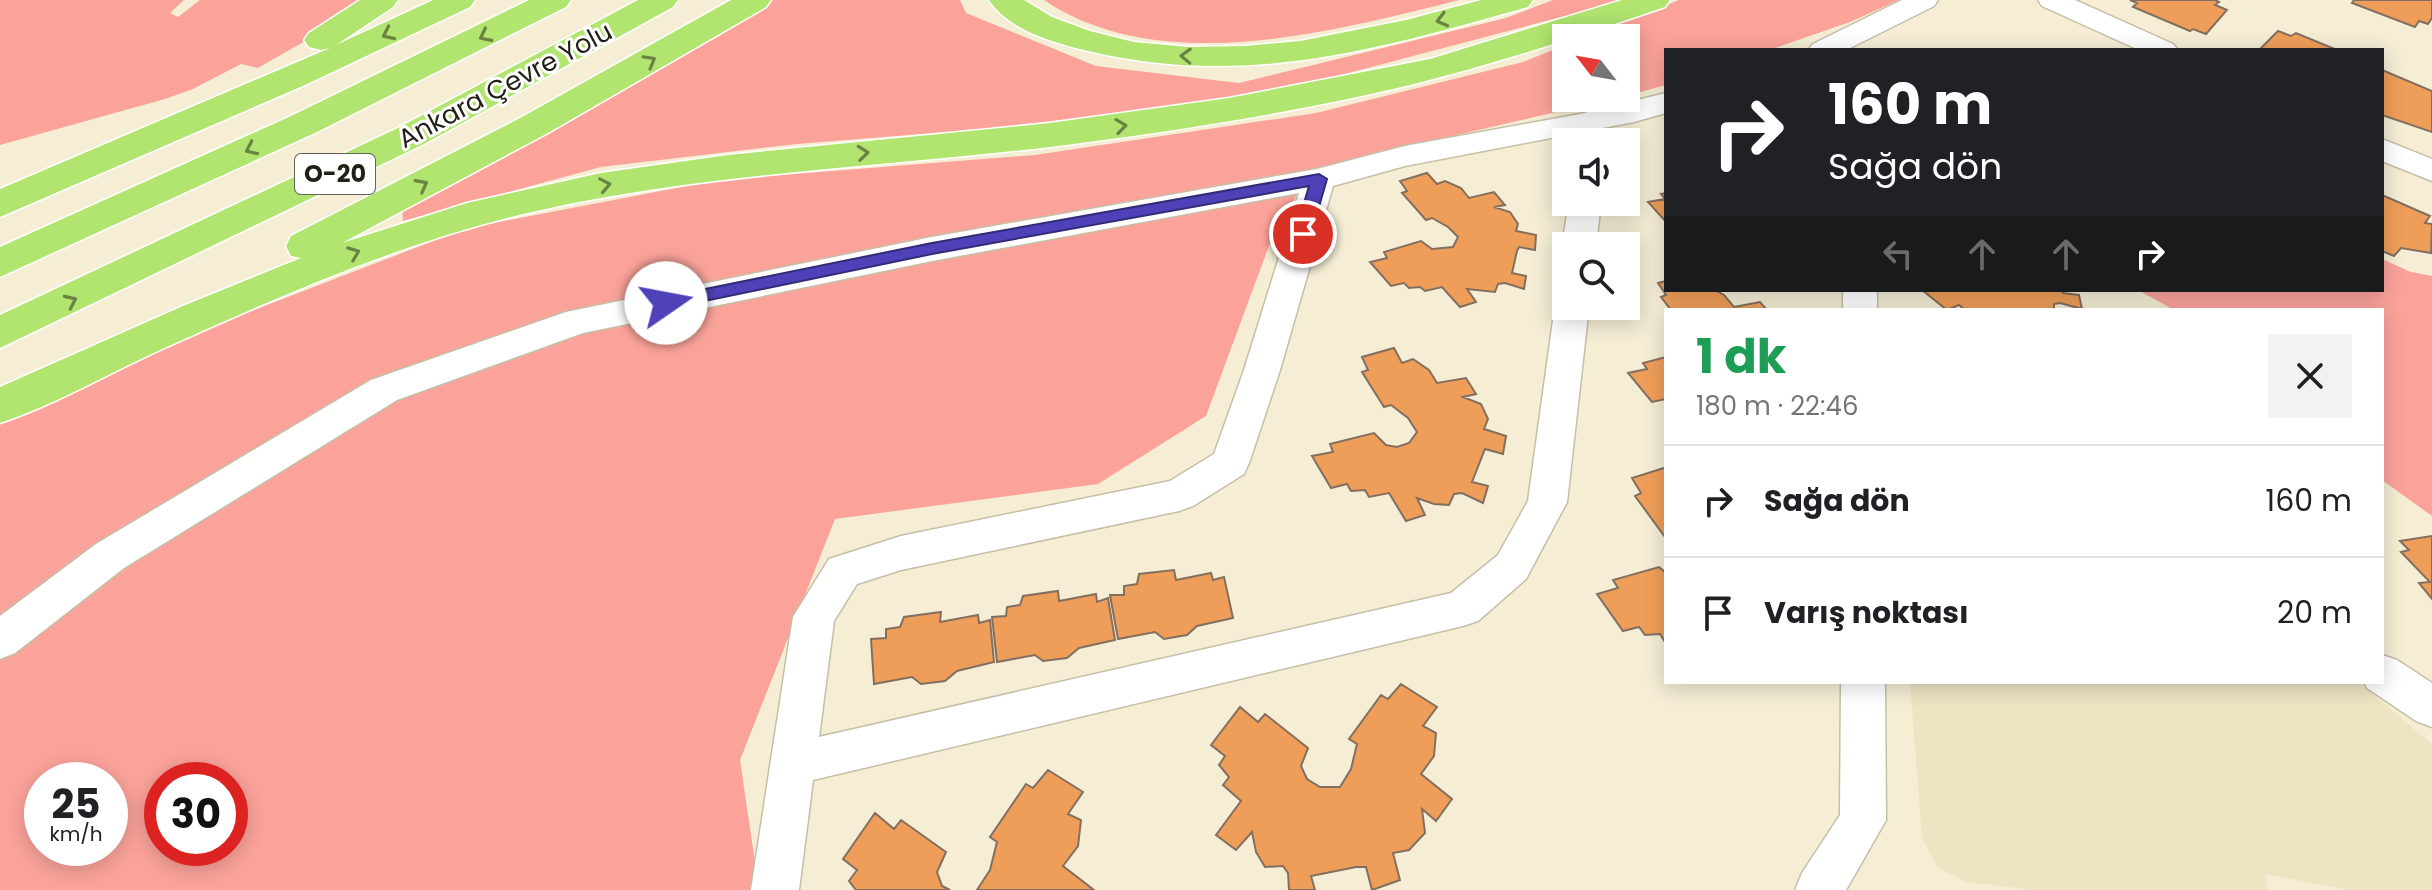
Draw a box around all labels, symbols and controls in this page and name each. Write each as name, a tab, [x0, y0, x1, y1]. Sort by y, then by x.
one-way arrow	[1436, 11, 1450, 28]
street label: Ankara Çevre Yolu	[392, 13, 618, 157]
one-way arrow	[382, 24, 397, 40]
north arrow	[1552, 24, 1640, 112]
map controls	[1552, 24, 1640, 320]
one-way arrow	[479, 26, 494, 41]
one-way arrow	[1179, 48, 1192, 65]
one-way arrow	[641, 55, 656, 71]
text: 160 m	[1828, 65, 1992, 144]
icon: right	[1696, 80, 1800, 184]
one-way arrow	[1114, 118, 1128, 135]
button: sound	[1552, 128, 1640, 216]
one-way arrow	[245, 139, 260, 155]
text: Sağa dön	[1828, 141, 2002, 192]
one-way arrow	[857, 145, 870, 162]
road number: O-20	[295, 154, 375, 194]
one-way arrow	[598, 177, 612, 194]
one-way arrow	[413, 179, 428, 194]
pin	[1269, 200, 1337, 268]
icon: arrive	[1281, 212, 1325, 256]
button: search	[1552, 232, 1640, 320]
icon: left	[1876, 232, 1920, 276]
icon: ahead	[1960, 232, 2004, 276]
icon: ahead	[2044, 232, 2088, 276]
icon: right	[2128, 232, 2172, 276]
one-way arrow	[346, 246, 360, 263]
position arrow	[624, 261, 708, 345]
one-way arrow	[63, 295, 77, 311]
text: 1 dk	[1696, 323, 1786, 390]
button: close	[2268, 334, 2352, 418]
text: 180 m · 22:46	[1696, 388, 1858, 424]
icon: right	[1696, 479, 1740, 523]
text: Sağa dön	[1764, 479, 1910, 522]
text: 160 m	[2266, 479, 2352, 522]
icon: arrive	[1696, 591, 1740, 635]
text: Varış noktası	[1764, 591, 1969, 634]
text: 20 m	[2277, 591, 2352, 634]
speed limit sign: 30	[144, 762, 248, 866]
text: 25	[52, 776, 100, 832]
text: km/h	[49, 820, 103, 848]

